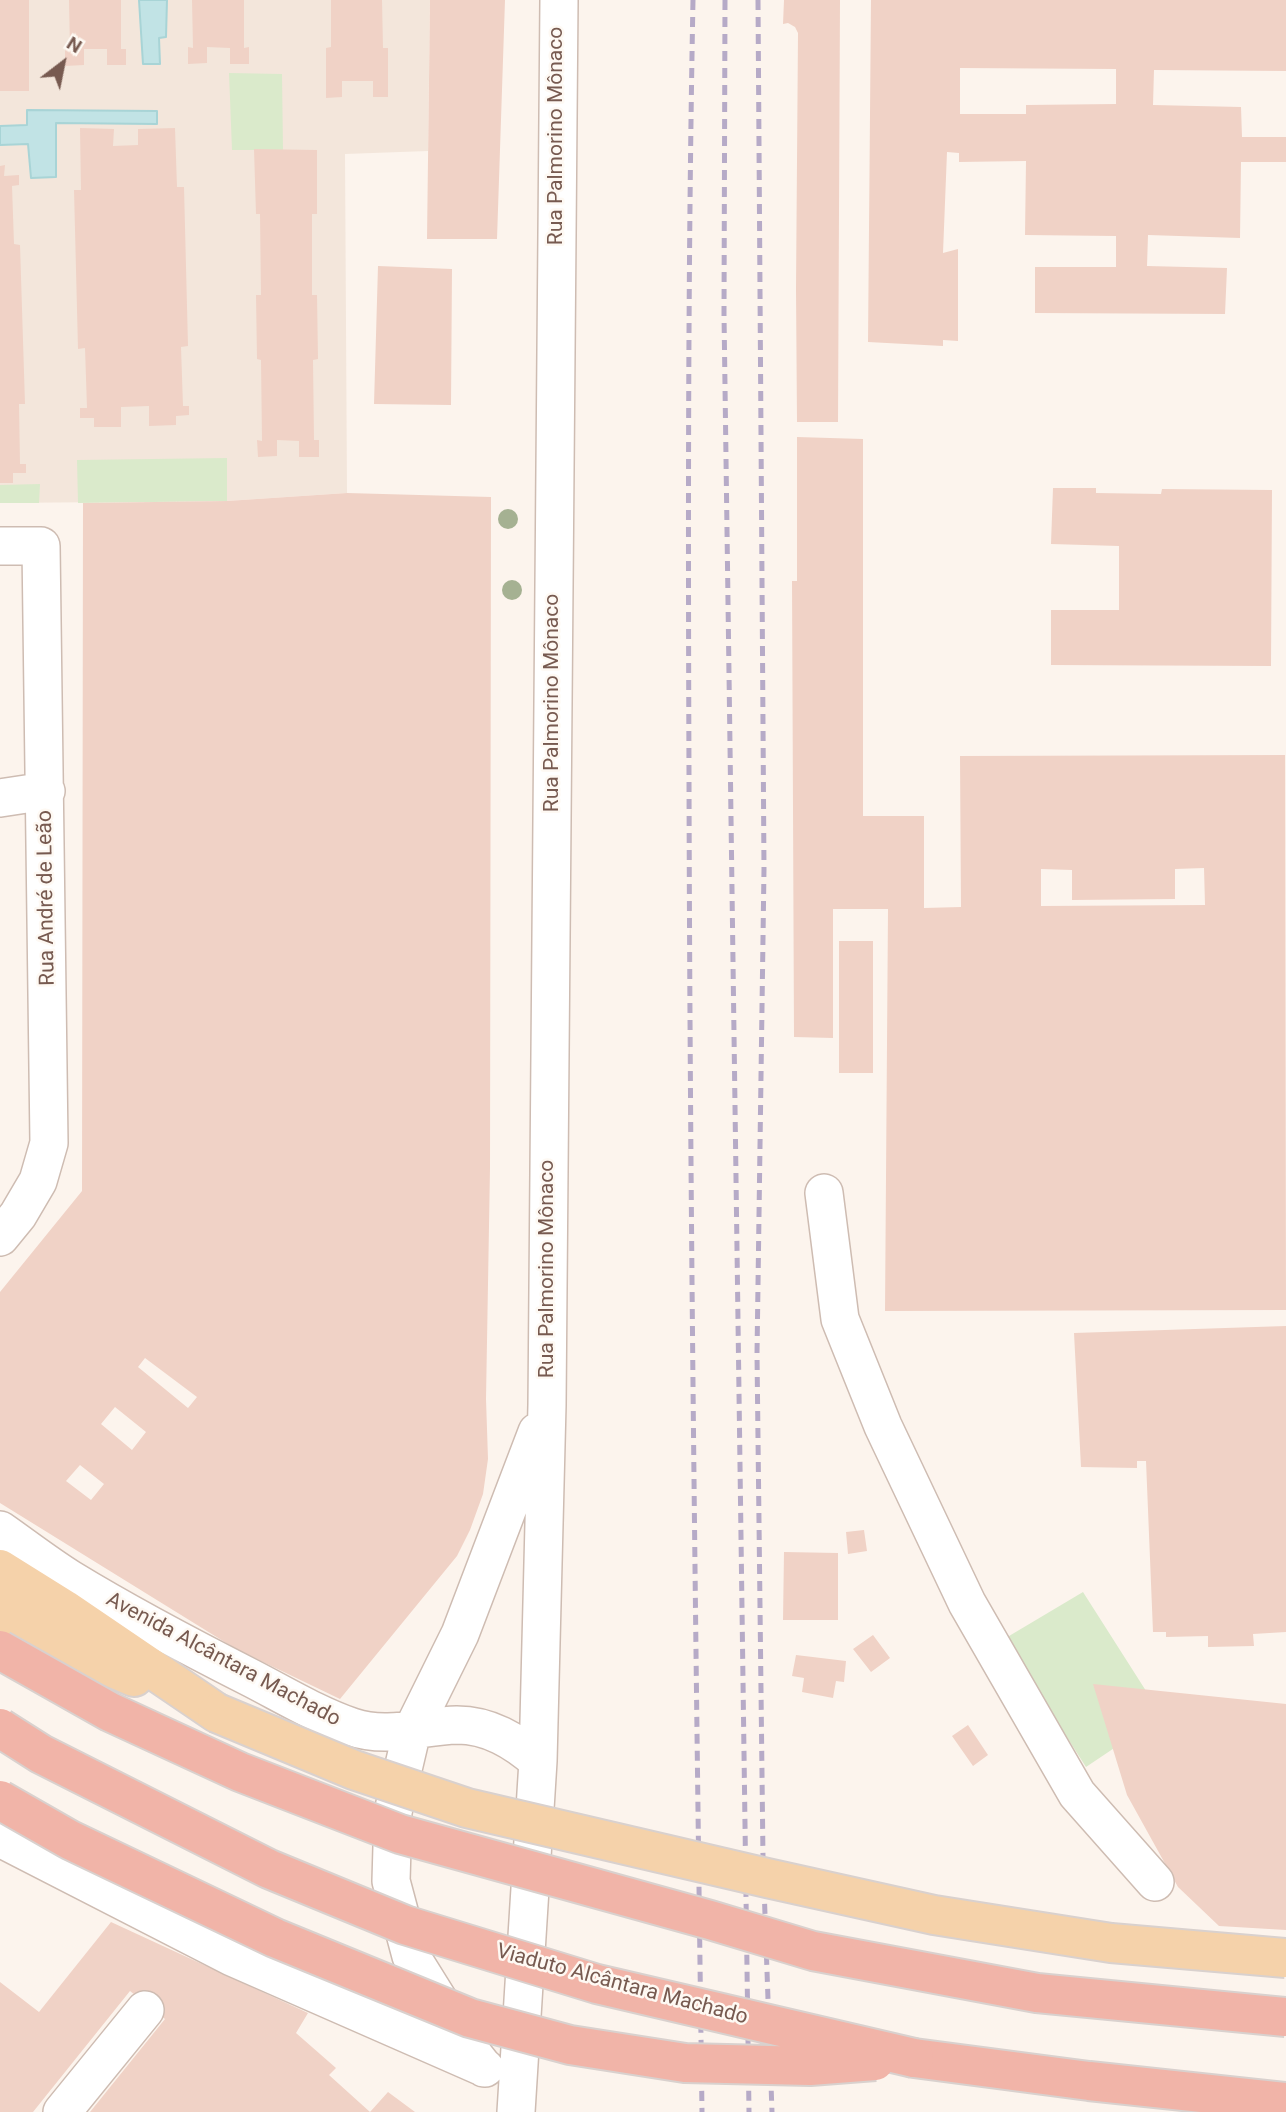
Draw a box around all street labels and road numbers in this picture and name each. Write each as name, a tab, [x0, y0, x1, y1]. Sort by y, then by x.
street label: Rua Palmorino Mônaco	[544, 27, 570, 245]
street label: Rua Palmorino Mônaco	[540, 594, 566, 812]
street label: Rua André de Leão	[33, 810, 61, 986]
street label: Rua Palmorino Mônaco	[535, 1160, 561, 1378]
street label: Avenida Alcântara Machado	[102, 1587, 344, 1733]
street label: Viaduto Alcântara Machado	[494, 1939, 750, 2031]

